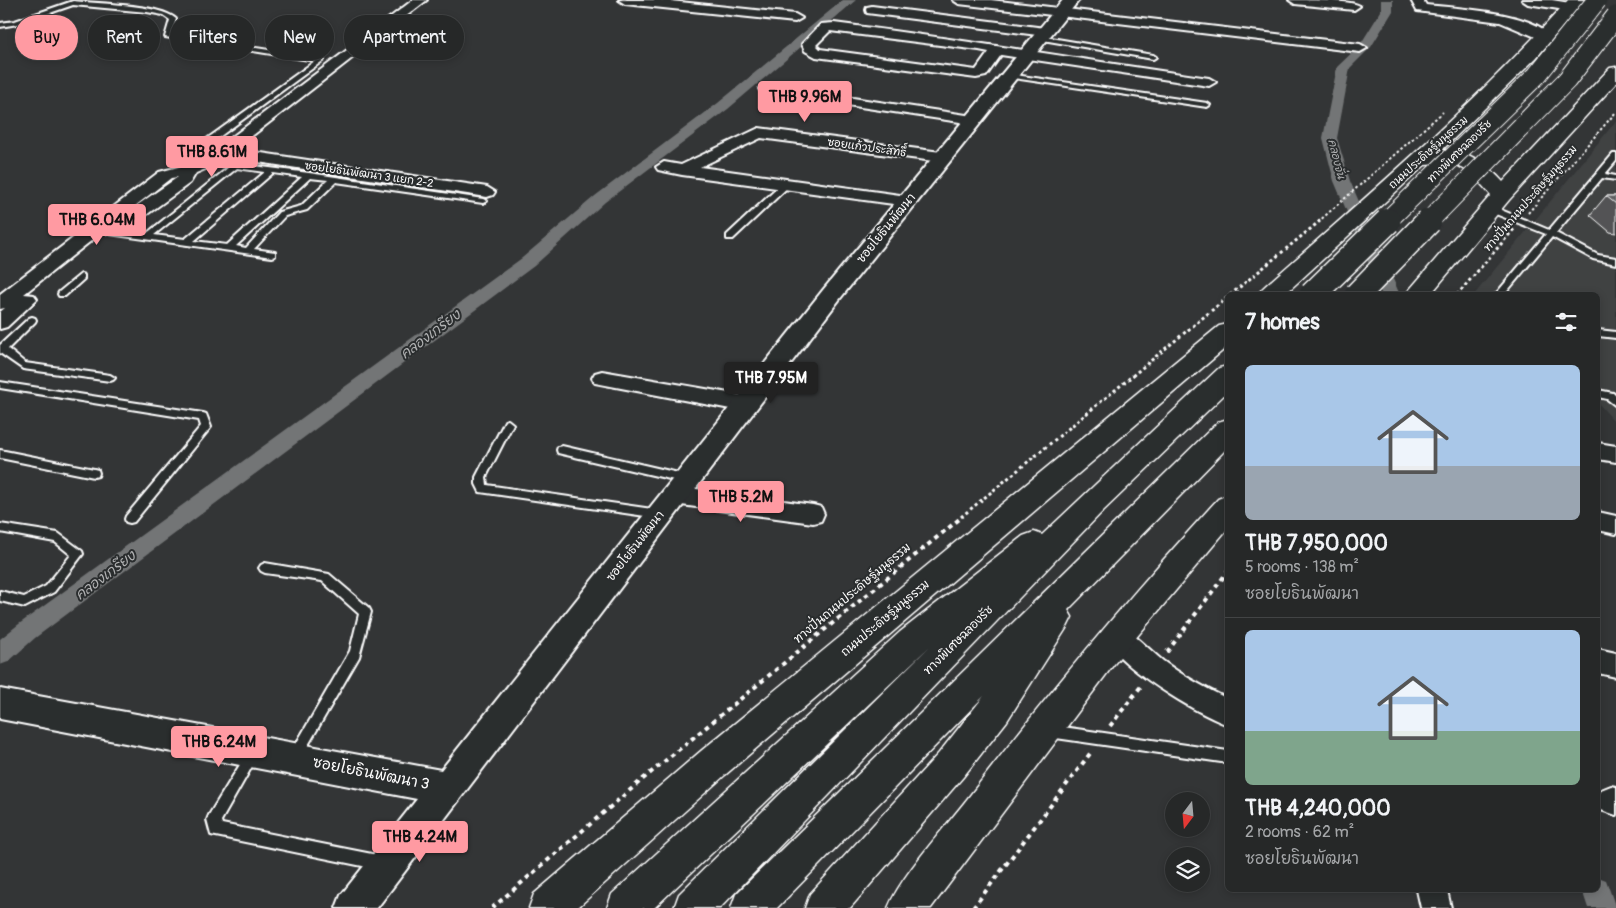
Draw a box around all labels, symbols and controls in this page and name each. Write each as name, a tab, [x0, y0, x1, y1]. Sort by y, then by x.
chip: Buy	[15, 15, 78, 60]
chip: Rent	[88, 15, 160, 60]
chip: Filters	[170, 15, 255, 60]
chip: New	[265, 15, 334, 60]
chip: Apartment	[344, 15, 464, 60]
pin: THB 9.96M	[748, 80, 862, 123]
text: THB 9.96M	[769, 87, 841, 107]
street label: ถนนประดิษฐ์มนูธรรม	[1385, 112, 1472, 193]
street label: ทางพิเศษฉลองรัช	[1424, 116, 1495, 185]
street label: ซอยแก้วประสิทธื์	[827, 130, 908, 160]
pin: THB 8.61M	[155, 136, 269, 178]
water label: คลองจั่น	[1325, 137, 1351, 181]
street label: ทางปั่นถนนประดิษฐ์มนูธรรม	[1477, 140, 1581, 255]
text: THB 8.61M	[177, 142, 247, 162]
street label: ซอยโยธินพัฒนา 3 แยก 2-2	[304, 157, 434, 190]
street label: ซอยโยธินพัฒนา	[853, 190, 919, 266]
pin: THB 6.04M	[40, 204, 154, 246]
text: THB 6.04M	[59, 210, 135, 230]
water label: คลองเกรียง	[396, 304, 465, 363]
icon: filters	[1552, 308, 1580, 336]
text: 7 homes	[1245, 309, 1320, 336]
pin: THB 7.95M	[714, 362, 828, 404]
text: THB 7.95M	[735, 368, 807, 388]
icon: home	[1368, 397, 1458, 487]
pin: THB 5.2M	[689, 480, 793, 523]
text: THB 5.2M	[709, 487, 773, 507]
street label: ซอยโยธินพัฒนา	[602, 507, 668, 585]
text: THB 7,950,000	[1245, 530, 1388, 557]
street label: ทางปั่นถนนประดิษฐ์มนูธรรม	[791, 540, 913, 646]
water label: คลองเกรียง	[71, 545, 140, 604]
text: 5 rooms · 138 m²	[1245, 557, 1359, 577]
street label: ถนนประดิษฐ์มนูธรรม	[838, 577, 932, 659]
text: ซอยโยธินพัฒนา	[1245, 584, 1359, 604]
street label: ทางพิเศษฉลองรัช	[921, 602, 996, 678]
icon: home	[1368, 663, 1458, 753]
pin: THB 6.24M	[162, 726, 276, 768]
text: THB 6.24M	[182, 732, 256, 752]
street label: ซอยโยธินพัฒนา 3	[311, 752, 431, 794]
north arrow	[1165, 792, 1210, 838]
map controls	[1165, 792, 1210, 892]
text: THB 4,240,000	[1245, 795, 1391, 822]
pin: THB 4.24M	[363, 820, 477, 863]
text: 2 rooms · 62 m²	[1245, 822, 1354, 842]
text: THB 4.24M	[383, 827, 457, 847]
button: layers	[1165, 847, 1210, 892]
text: ซอยโยธินพัฒนา	[1245, 849, 1359, 869]

